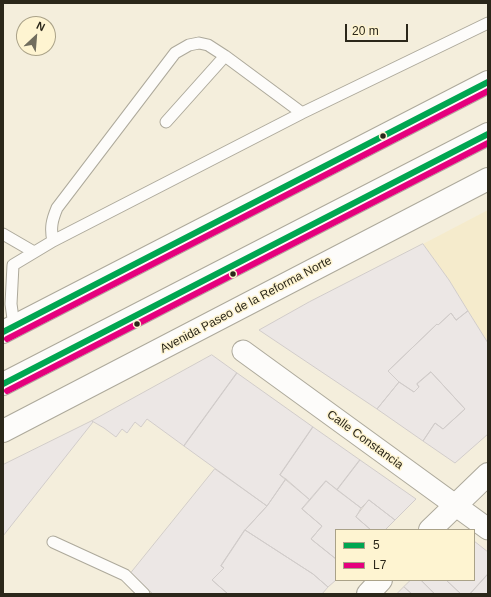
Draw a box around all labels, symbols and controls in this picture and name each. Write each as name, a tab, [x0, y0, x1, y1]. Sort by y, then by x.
north arrow	[16, 16, 56, 56]
scale bar	[347, 16, 410, 42]
text: N	[35, 19, 47, 33]
text: 20 m	[352, 24, 379, 38]
unlabelled marker	[378, 131, 388, 141]
street label: Avenida Paseo de la Reforma Norte	[158, 254, 334, 356]
unlabelled marker	[228, 269, 238, 279]
unlabelled marker	[132, 319, 142, 329]
street label: Calle Constancia	[324, 408, 406, 472]
legend	[335, 529, 475, 581]
text: 5	[373, 538, 380, 552]
text: L7	[373, 558, 386, 572]

